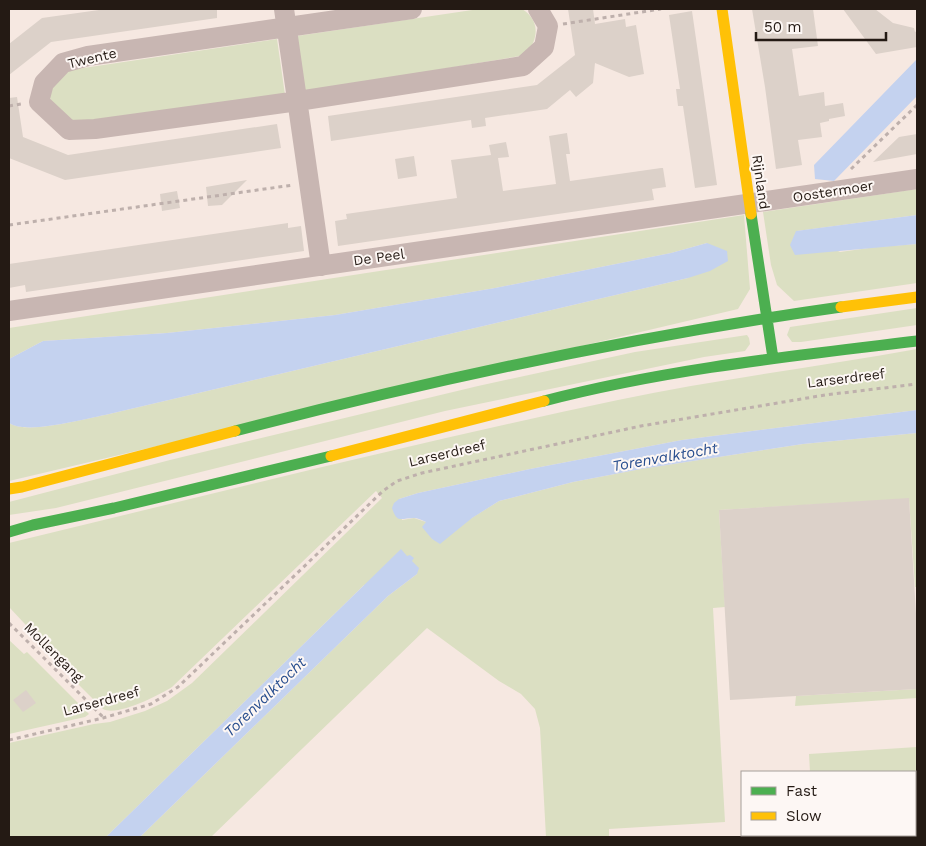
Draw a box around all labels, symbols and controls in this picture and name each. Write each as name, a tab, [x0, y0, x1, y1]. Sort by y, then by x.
scale bar	[756, 10, 886, 42]
text: 50 m	[764, 18, 801, 36]
street label: Twente	[66, 45, 118, 71]
street label: Rijnland	[749, 154, 773, 210]
street label: Oostermoer	[792, 177, 875, 205]
street label: De Peel	[352, 245, 406, 269]
street label: Larserdreef	[806, 365, 886, 391]
street label: Larserdreef	[407, 436, 488, 470]
water label: Torenvalktocht	[611, 439, 720, 475]
street label: Mollengang	[21, 619, 87, 685]
water label: Torenvalktocht	[220, 653, 310, 741]
street label: Larserdreef	[61, 683, 141, 719]
legend	[741, 771, 916, 836]
text: Fast	[786, 782, 818, 800]
text: Slow	[786, 807, 822, 825]

